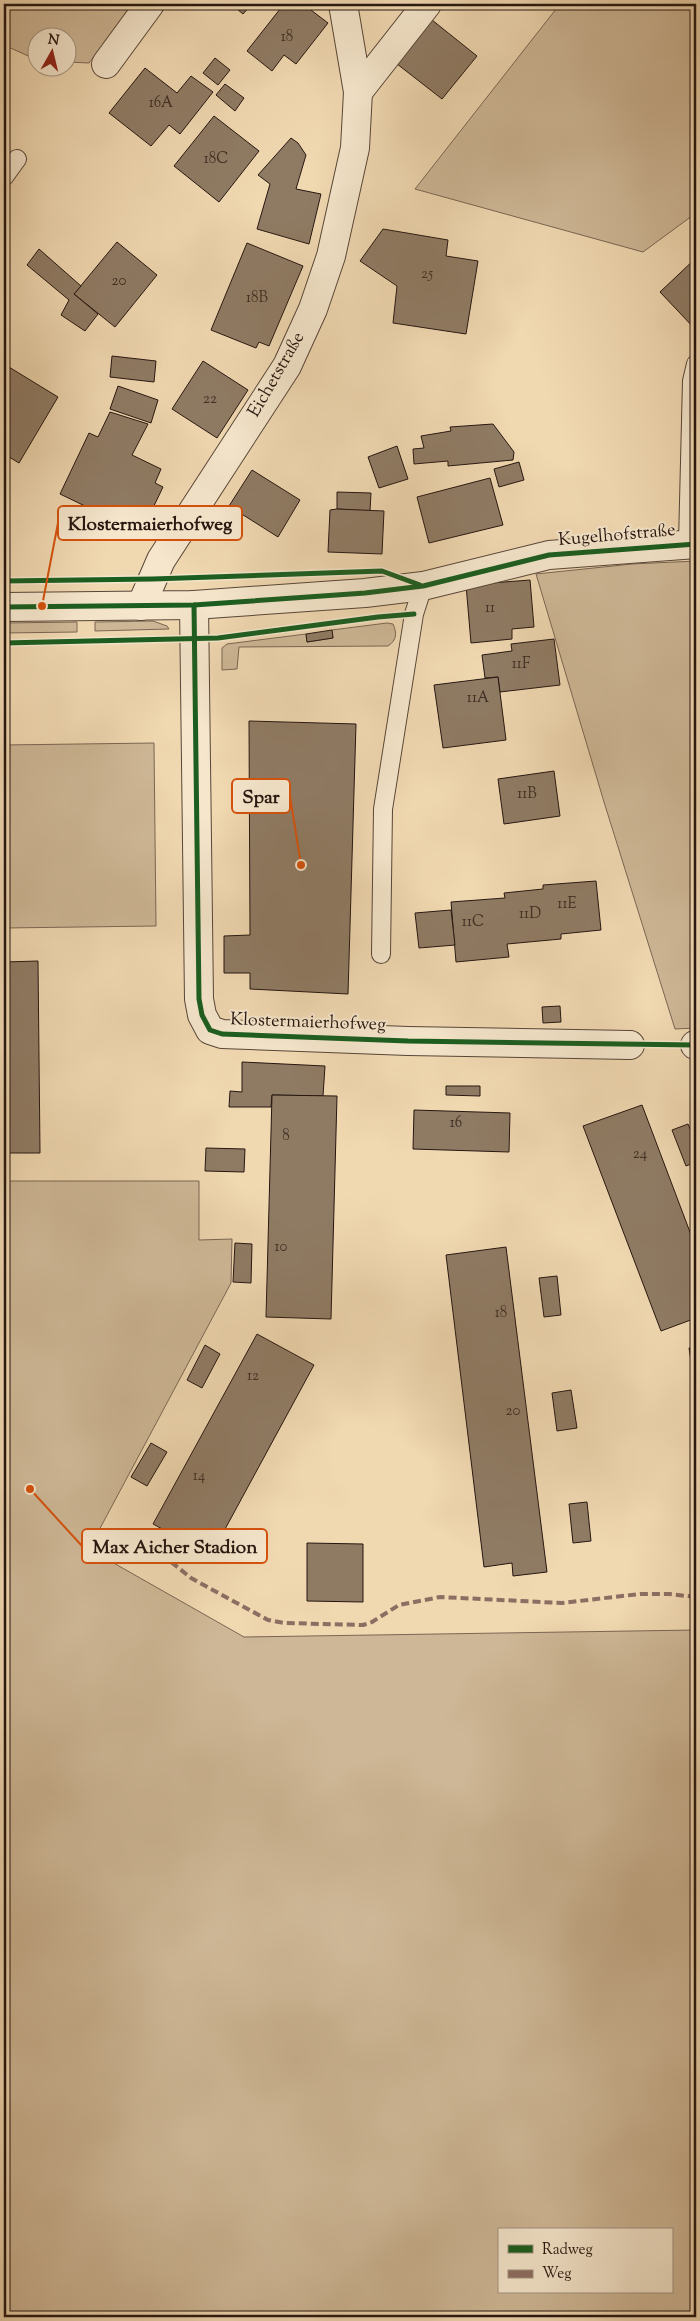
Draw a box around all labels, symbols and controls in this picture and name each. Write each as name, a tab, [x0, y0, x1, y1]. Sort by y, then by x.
house number: 18	[281, 27, 293, 48]
north arrow	[28, 28, 78, 78]
text: N	[47, 30, 60, 52]
house number: 16A	[149, 93, 173, 114]
house number: 18C	[204, 149, 228, 170]
house number: 25	[421, 264, 433, 285]
house number: 20	[112, 271, 127, 292]
house number: 18B	[246, 288, 269, 309]
street label: Eichetstraße	[242, 327, 312, 423]
house number: 22	[203, 389, 217, 410]
callout: Klostermaierhofweg	[58, 506, 242, 540]
text: Klostermaierhofweg	[68, 512, 233, 539]
street label: Kugelhofstraße	[557, 518, 677, 554]
house number: 11	[485, 598, 495, 619]
house number: 11F	[512, 654, 531, 675]
house number: 11A	[467, 688, 489, 709]
callout: Spar	[232, 779, 290, 813]
house number: 11B	[517, 784, 537, 805]
text: Spar	[242, 785, 281, 812]
house number: 11E	[557, 894, 577, 915]
house number: 11D	[519, 904, 541, 925]
house number: 11C	[462, 912, 484, 933]
street label: Klostermaierhofweg	[230, 1007, 387, 1039]
house number: 16	[450, 1113, 462, 1134]
house number: 8	[282, 1126, 290, 1147]
house number: 24	[633, 1144, 648, 1165]
house number: 10	[275, 1237, 288, 1258]
house number: 18	[495, 1303, 507, 1324]
house number: 12	[247, 1366, 259, 1387]
house number: 20	[506, 1401, 521, 1422]
house number: 14	[193, 1466, 206, 1487]
callout: Max Aicher Stadion	[82, 1529, 267, 1563]
text: Max Aicher Stadion	[93, 1535, 258, 1562]
legend	[498, 2228, 672, 2294]
text: Radweg	[542, 2240, 593, 2261]
text: Weg	[542, 2264, 572, 2285]

